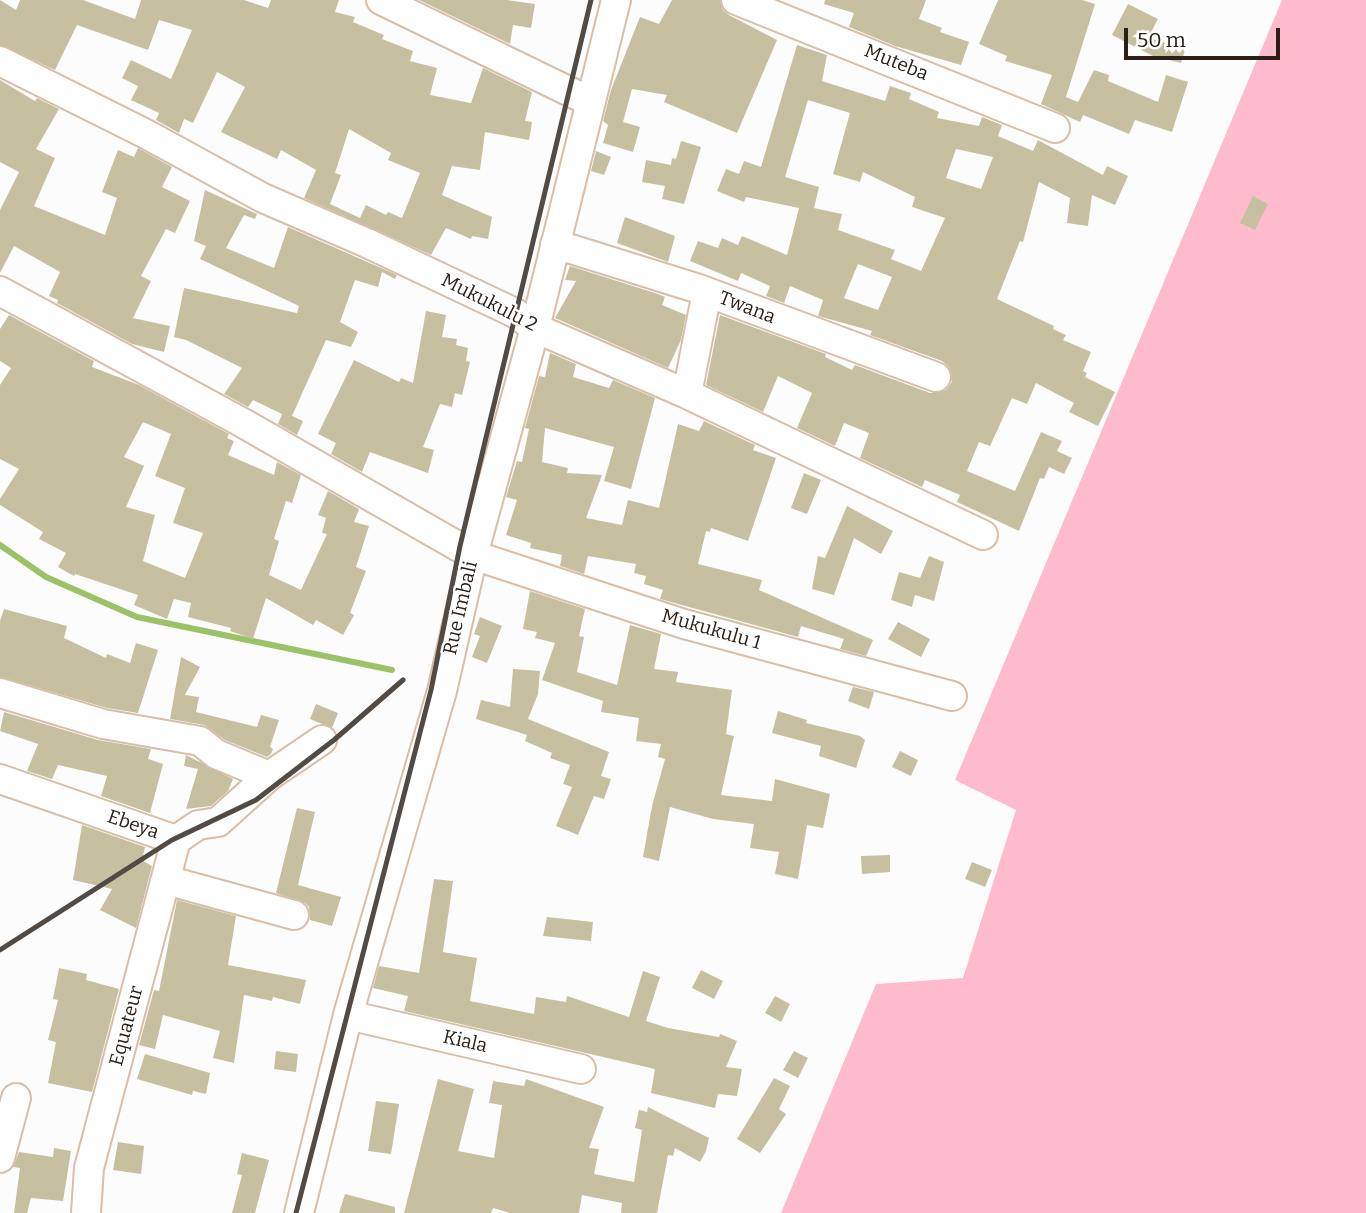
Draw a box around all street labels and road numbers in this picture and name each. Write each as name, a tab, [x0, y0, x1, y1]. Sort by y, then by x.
street label: Muteba	[861, 40, 931, 86]
street label: Mukukulu 2	[437, 269, 541, 337]
street label: Twana	[716, 287, 778, 329]
street label: Rue Imbali	[439, 559, 483, 657]
street label: Mukukulu 1	[659, 605, 763, 655]
street label: Ebeya	[104, 806, 162, 844]
street label: Equateur	[105, 984, 149, 1068]
street label: Kiala	[441, 1026, 489, 1058]

